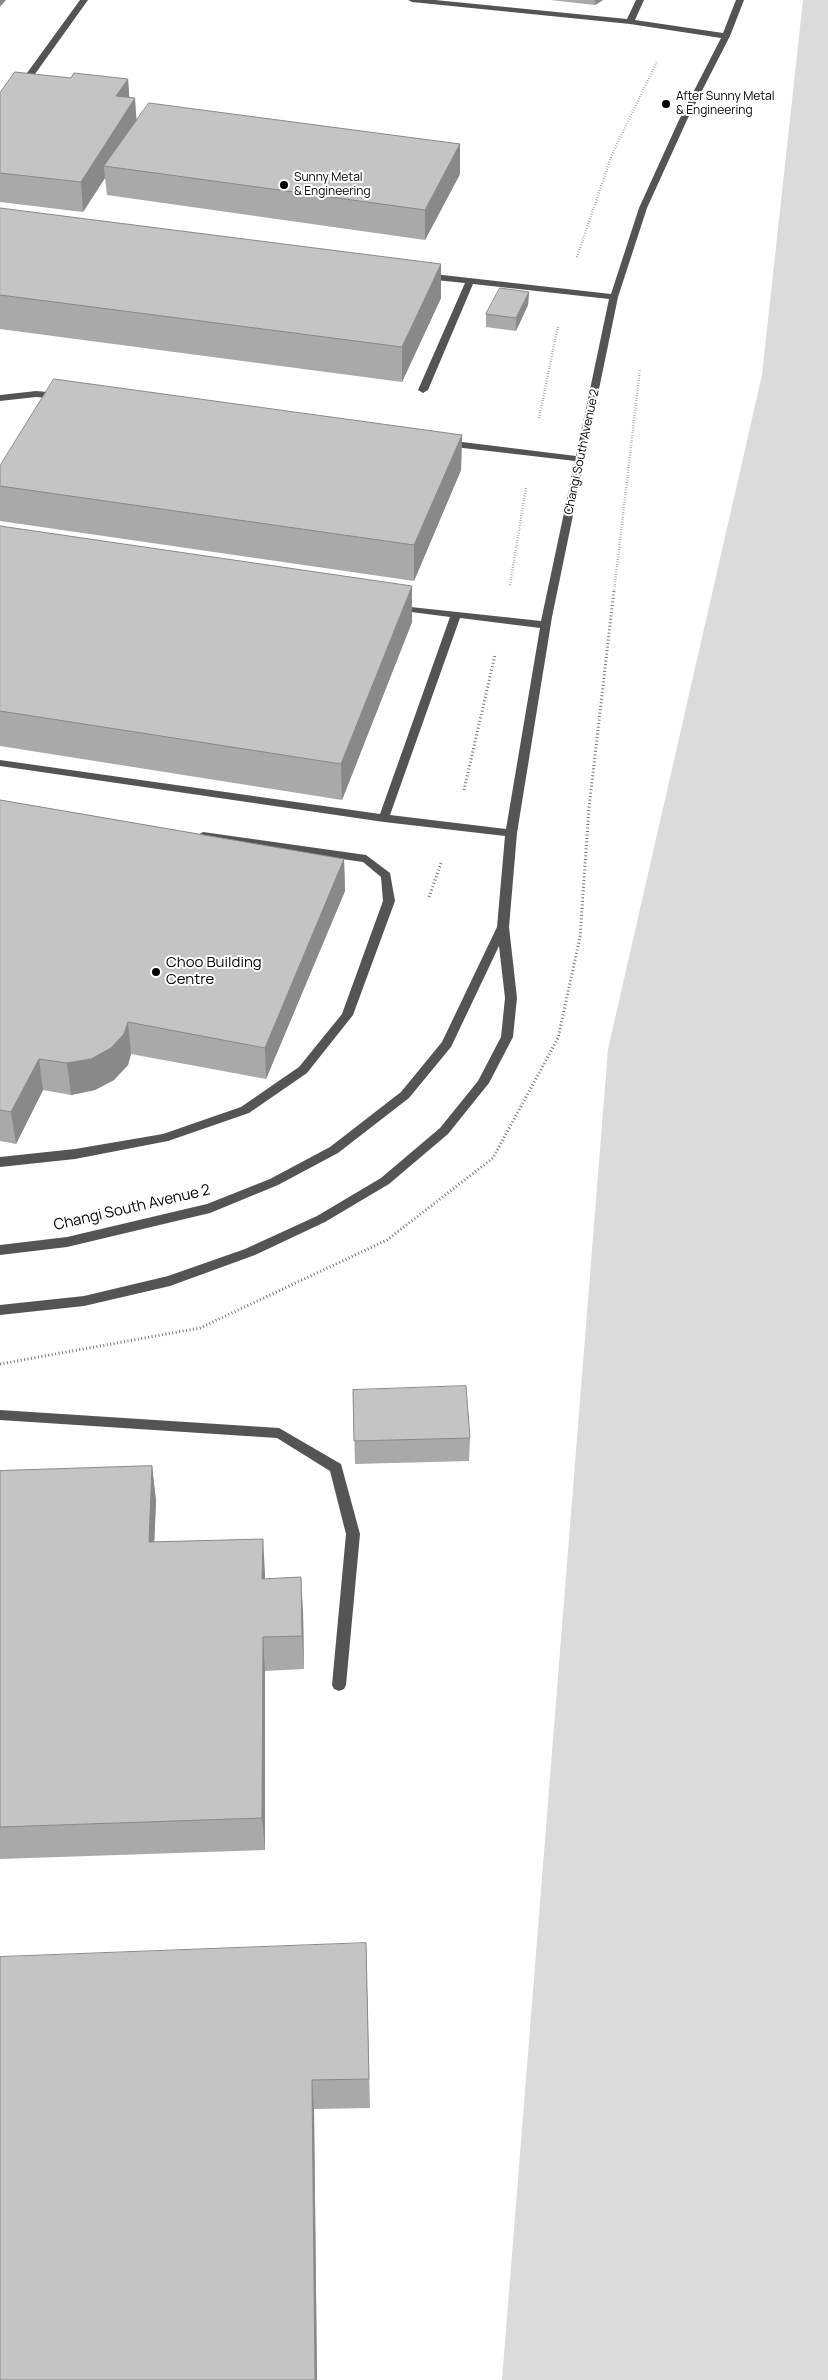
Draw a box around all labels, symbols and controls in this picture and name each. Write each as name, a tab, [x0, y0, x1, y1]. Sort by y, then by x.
place label: After Sunny Metal & Engineering	[676, 90, 775, 118]
marker: After Sunny Metal & Engineering	[660, 98, 672, 110]
place label: Sunny Metal & Engineering	[294, 171, 371, 199]
marker: Sunny Metal & Engineering	[278, 179, 290, 191]
street label: Changi South Avenue 2	[562, 388, 602, 516]
place label: Choo Building Centre	[166, 954, 262, 989]
marker: Choo Building Centre	[150, 966, 162, 978]
street label: Changi South Avenue 2	[52, 1181, 212, 1235]

